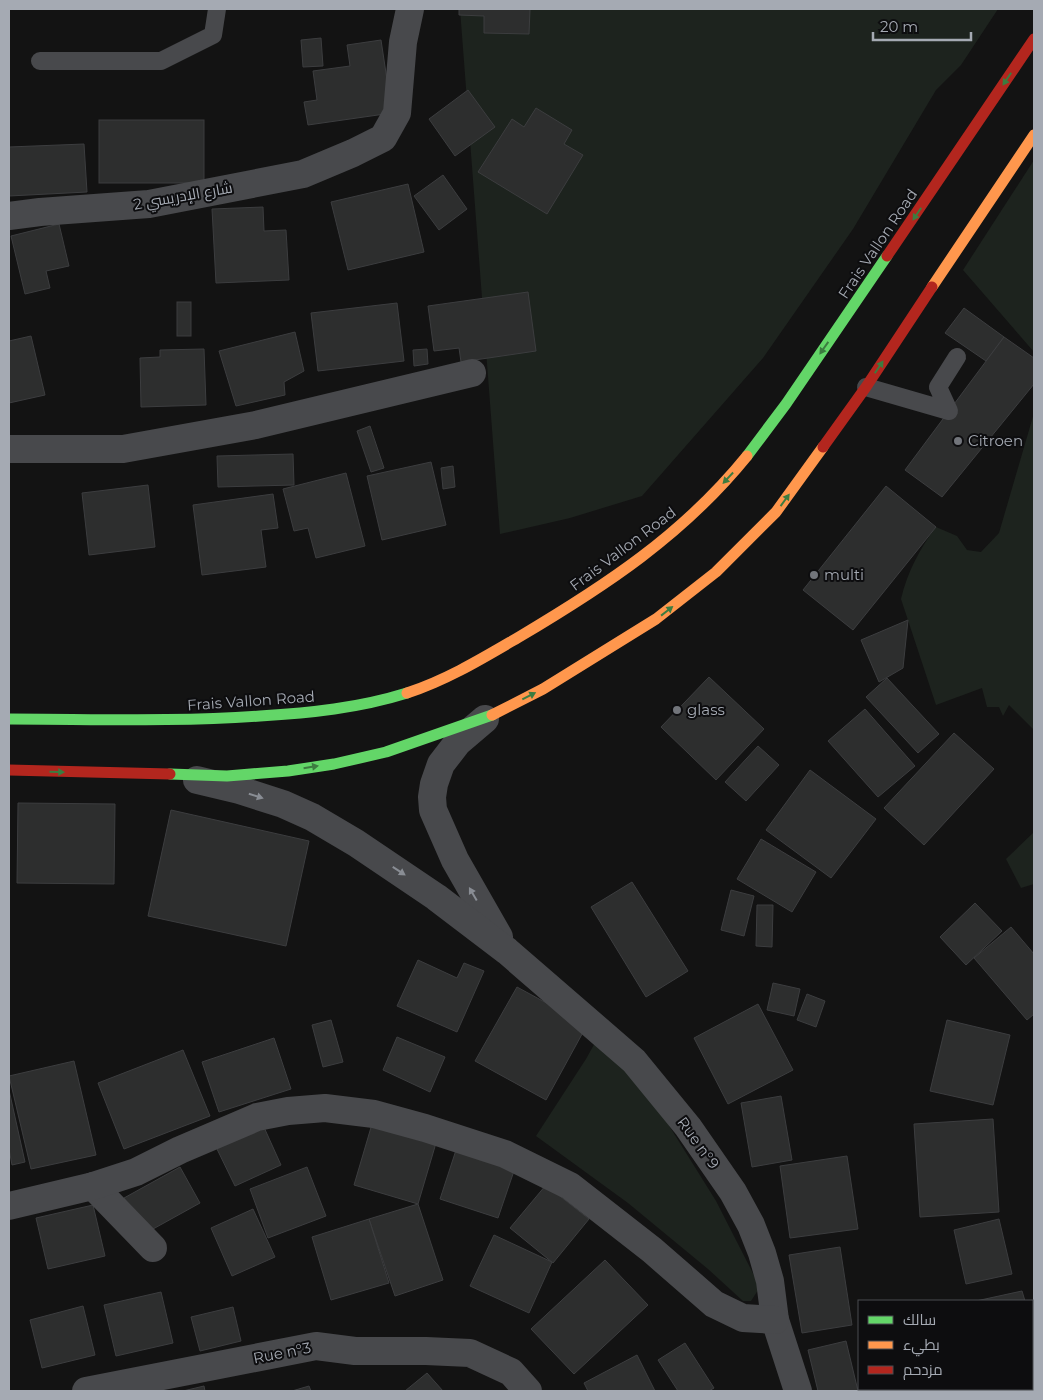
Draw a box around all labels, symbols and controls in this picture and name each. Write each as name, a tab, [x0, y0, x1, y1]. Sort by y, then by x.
scale bar	[873, 10, 970, 42]
text: 20 m	[880, 17, 918, 36]
one-way arrow	[1002, 72, 1012, 86]
street label: شارع الإدريسي 2	[132, 177, 234, 217]
street label: Frais Vallon Road	[834, 185, 921, 302]
one-way arrow	[912, 207, 922, 221]
one-way arrow	[819, 341, 829, 355]
one-way arrow	[874, 361, 884, 374]
place label: Citroen	[968, 431, 1023, 450]
marker: Citroen	[952, 435, 964, 447]
one-way arrow	[722, 472, 734, 484]
one-way arrow	[779, 494, 790, 507]
street label: Frais Vallon Road	[566, 502, 680, 595]
place label: multi	[824, 565, 864, 584]
marker: multi	[808, 569, 820, 581]
one-way arrow	[660, 605, 673, 616]
street label: Frais Vallon Road	[186, 687, 316, 714]
one-way arrow	[522, 692, 536, 700]
place label: glass	[687, 700, 725, 719]
marker: glass	[671, 704, 683, 716]
one-way arrow	[303, 763, 319, 771]
one-way arrow	[50, 768, 66, 776]
one-way arrow	[249, 792, 264, 800]
one-way arrow	[392, 866, 406, 876]
one-way arrow	[469, 888, 478, 901]
street label: Rue n°9	[673, 1113, 724, 1172]
legend	[858, 1300, 1033, 1390]
text: سالك	[903, 1310, 936, 1329]
text: بطيء	[903, 1335, 940, 1357]
street label: Rue n°3	[251, 1338, 313, 1367]
text: مزدحم	[903, 1360, 943, 1380]

